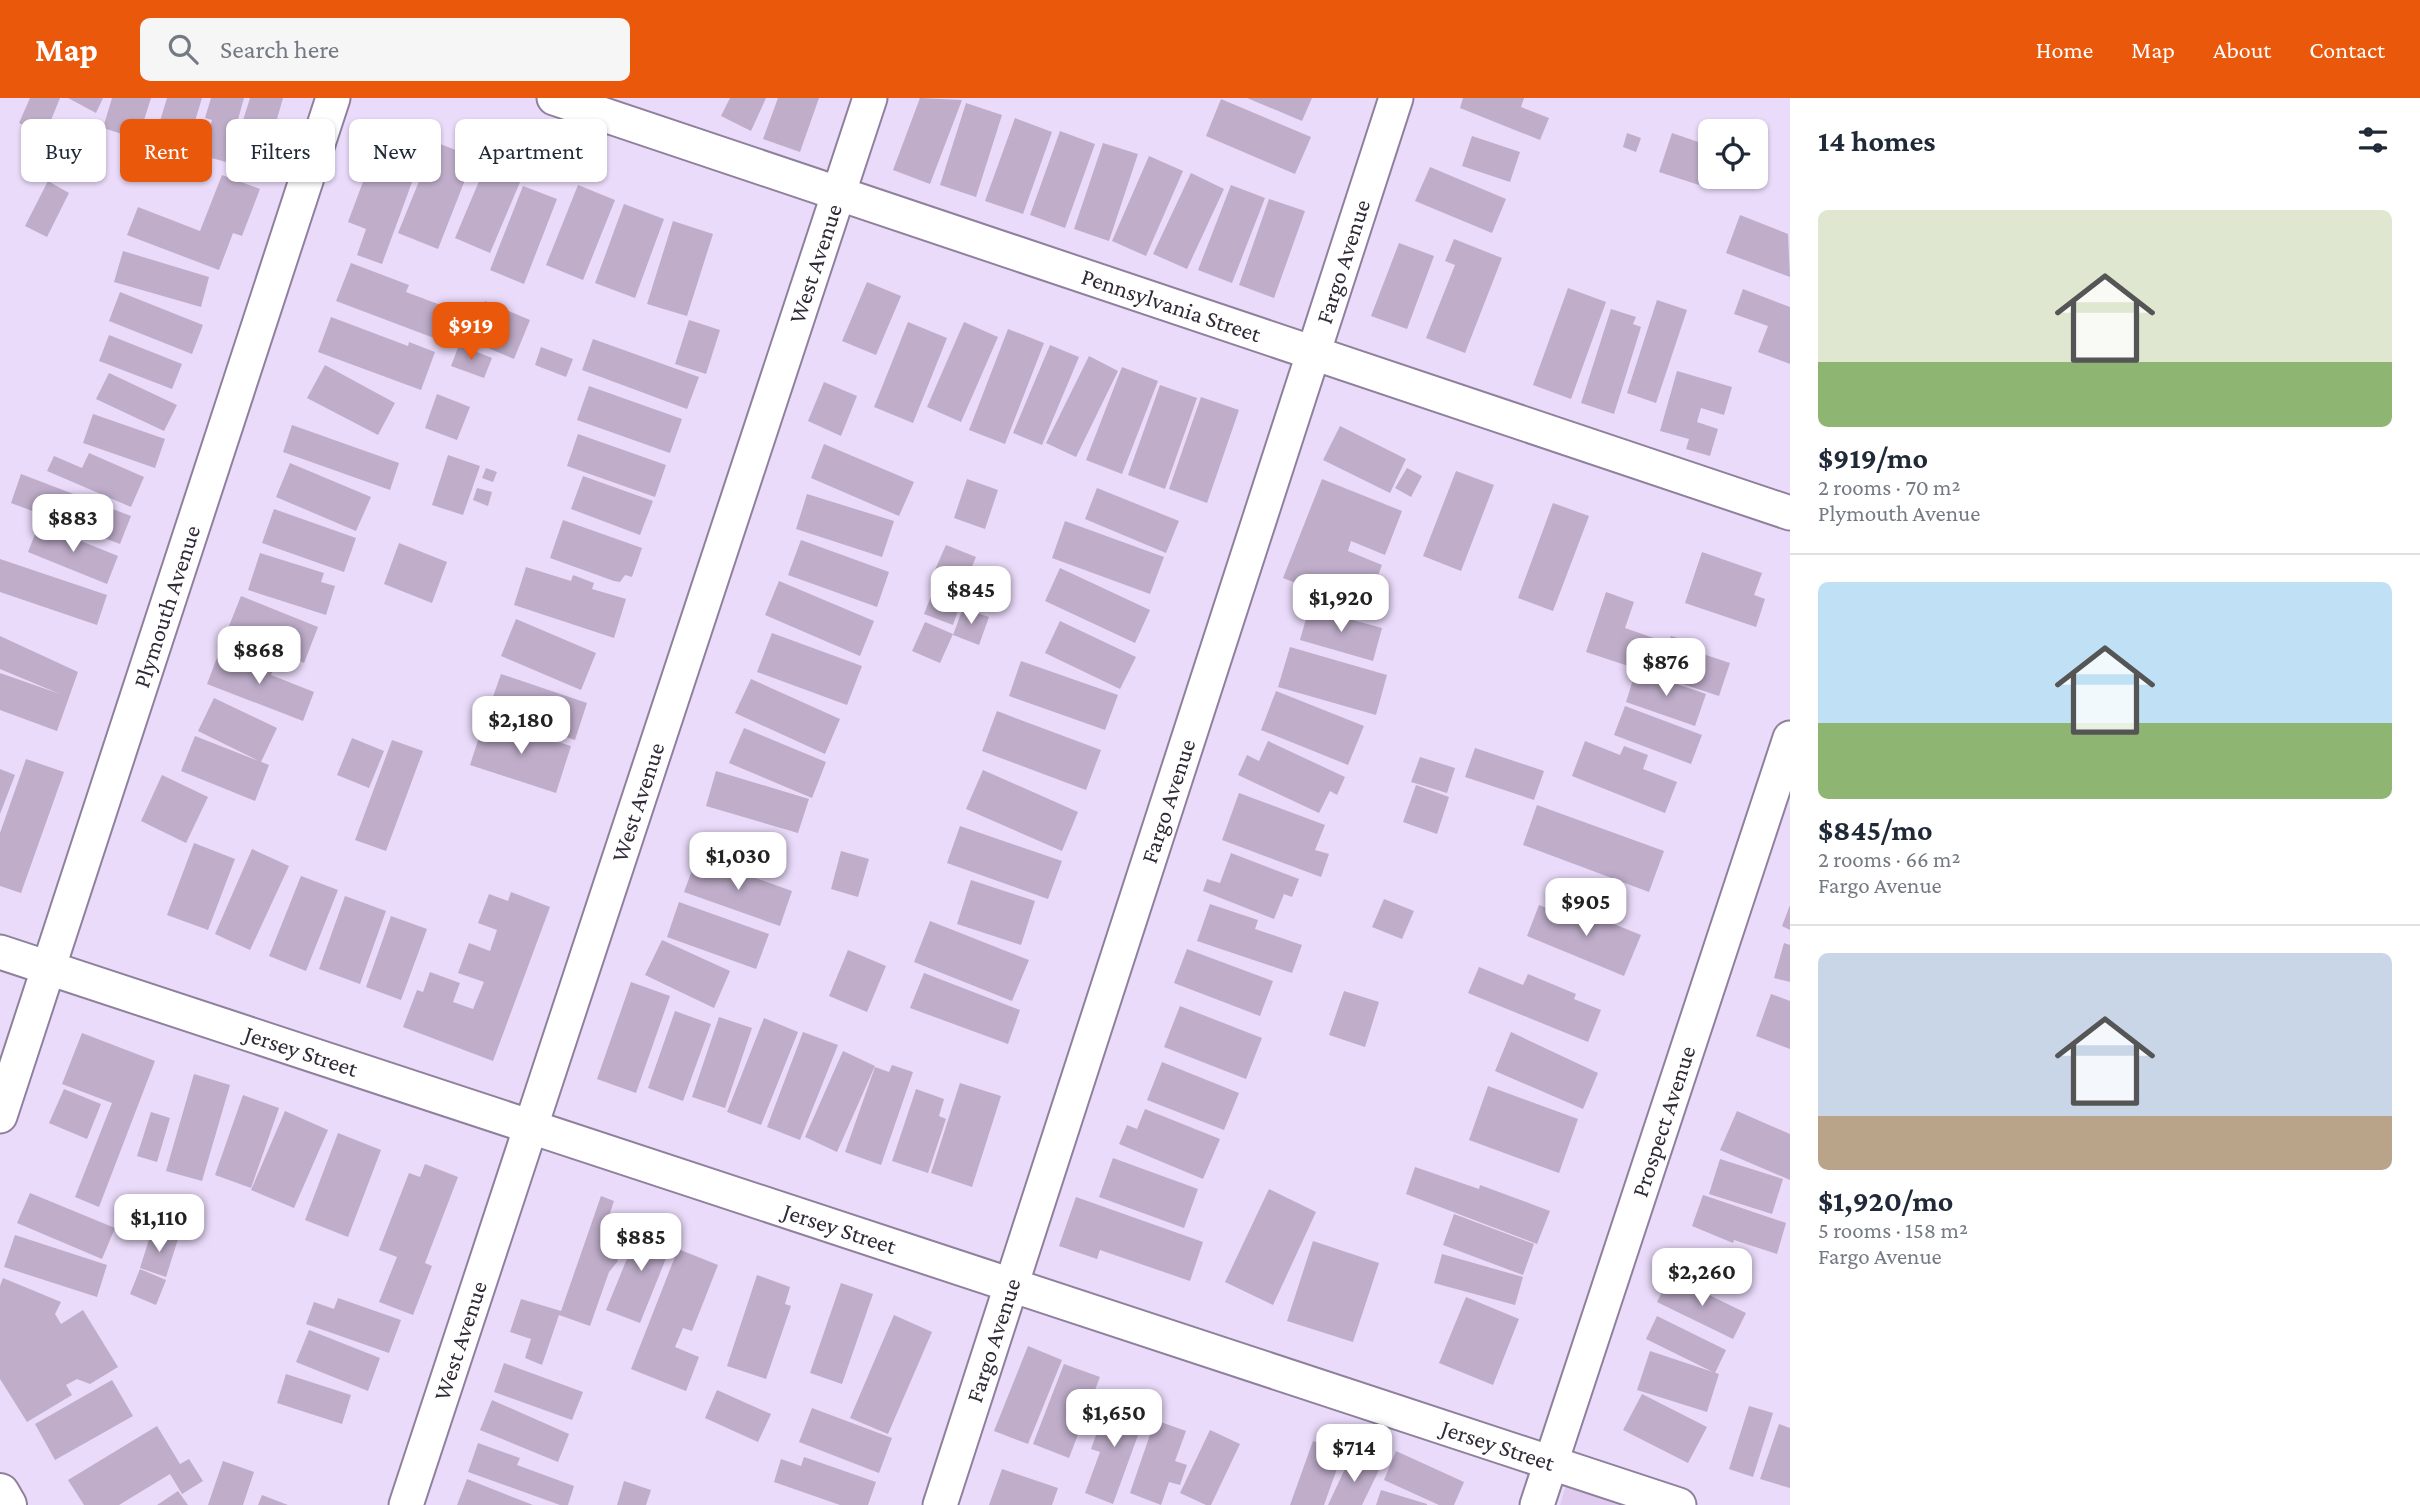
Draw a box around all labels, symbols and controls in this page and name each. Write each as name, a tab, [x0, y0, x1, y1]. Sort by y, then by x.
search box	[140, 18, 630, 81]
icon: search	[164, 30, 202, 68]
text: Map	[35, 31, 98, 68]
text: Search here	[220, 35, 339, 64]
text: Home	[2036, 36, 2093, 63]
text: Map	[2131, 36, 2175, 63]
text: About	[2213, 36, 2271, 63]
text: Contact	[2309, 36, 2385, 63]
chip: Buy	[21, 119, 106, 182]
chip: Rent	[120, 119, 212, 182]
chip: Filters	[226, 119, 335, 182]
chip: New	[349, 119, 441, 182]
chip: Apartment	[455, 119, 607, 182]
map controls	[1698, 119, 1768, 189]
button: locate	[1698, 119, 1768, 189]
icon: filters	[2354, 121, 2392, 159]
text: 14 homes	[1818, 124, 1936, 157]
street label: Fargo Avenue	[1310, 196, 1375, 327]
street label: West Avenue	[783, 200, 847, 327]
icon: home	[2042, 255, 2168, 381]
street label: Pennsylvania Street	[1078, 262, 1266, 348]
pin: $919	[430, 302, 512, 362]
text: $919	[448, 312, 494, 338]
text: $919/mo	[1818, 441, 1928, 474]
text: 2 rooms · 70 m²	[1818, 474, 1961, 500]
pin: $883	[32, 494, 114, 554]
text: Plymouth Avenue	[1818, 500, 1980, 526]
text: $883	[48, 504, 98, 530]
street label: Plymouth Avenue	[127, 522, 205, 691]
pin: $845	[930, 566, 1012, 626]
pin: $1,920	[1284, 574, 1398, 634]
text: $845	[947, 576, 995, 602]
text: $1,920	[1309, 584, 1373, 610]
pin: $868	[218, 626, 300, 686]
icon: home	[2042, 627, 2168, 753]
text: $868	[234, 636, 284, 662]
pin: $876	[1625, 638, 1707, 698]
text: $876	[1642, 648, 1690, 674]
pin: $2,180	[464, 696, 578, 756]
text: $2,180	[488, 706, 554, 732]
street label: Fargo Avenue	[1135, 735, 1200, 866]
street label: West Avenue	[605, 739, 670, 865]
text: $845/mo	[1818, 813, 1933, 846]
pin: $1,030	[681, 832, 795, 892]
text: $1,030	[705, 842, 771, 868]
text: 2 rooms · 66 m²	[1818, 846, 1961, 872]
text: Fargo Avenue	[1818, 872, 1942, 898]
pin: $905	[1545, 878, 1627, 938]
text: $905	[1561, 888, 1611, 914]
icon: home	[2042, 998, 2168, 1124]
street label: Jersey Street	[239, 1019, 362, 1082]
street label: Prospect Avenue	[1626, 1042, 1701, 1200]
text: $1,920/mo	[1818, 1184, 1953, 1217]
pin: $1,110	[102, 1194, 216, 1254]
street label: Jersey Street	[778, 1196, 901, 1260]
text: $1,110	[130, 1204, 188, 1230]
pin: $885	[600, 1214, 682, 1273]
text: 5 rooms · 158 m²	[1818, 1217, 1968, 1243]
text: $885	[616, 1223, 666, 1249]
text: Fargo Avenue	[1818, 1243, 1942, 1269]
pin: $2,260	[1645, 1248, 1759, 1308]
text: $2,260	[1668, 1258, 1736, 1284]
street label: Fargo Avenue	[960, 1275, 1026, 1406]
street label: West Avenue	[427, 1277, 492, 1404]
pin: $1,650	[1057, 1390, 1171, 1449]
text: $1,650	[1082, 1399, 1146, 1425]
street label: Jersey Street	[1436, 1413, 1559, 1476]
pin: $714	[1313, 1424, 1395, 1484]
text: $714	[1332, 1434, 1376, 1460]

